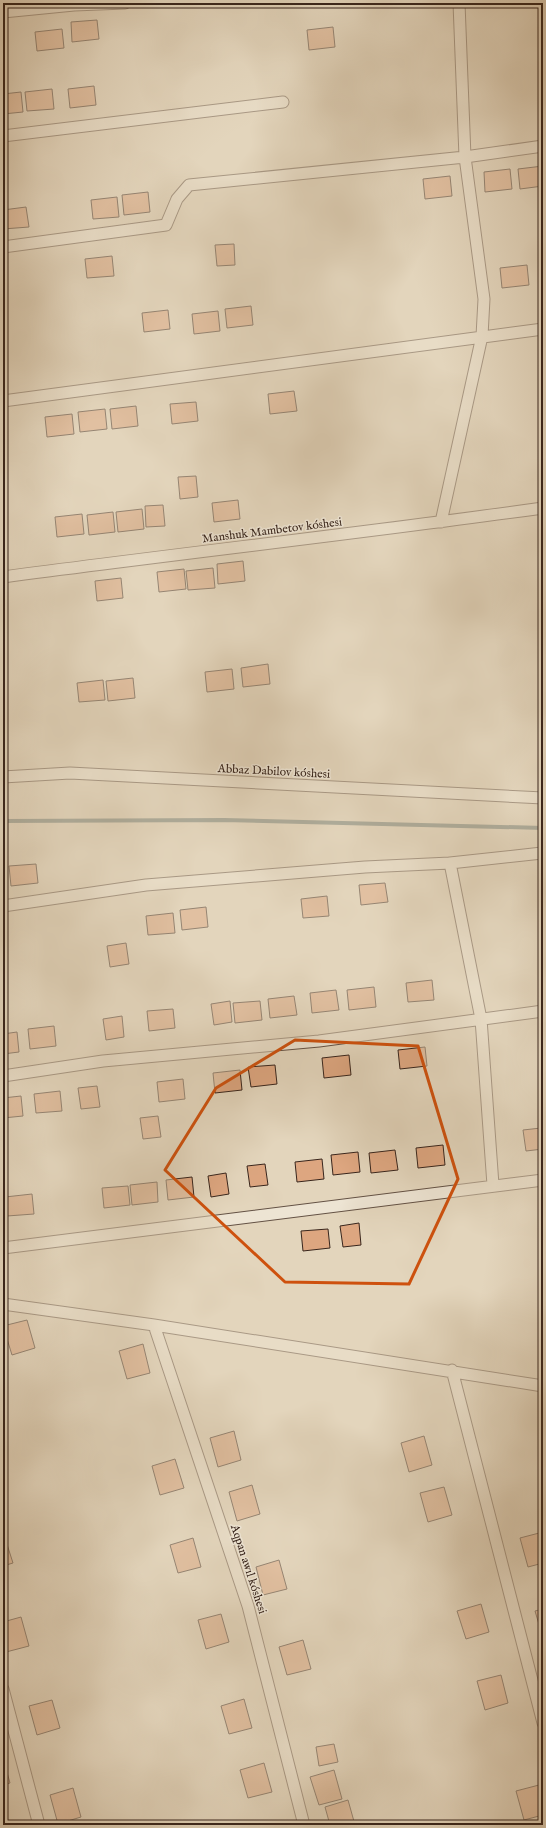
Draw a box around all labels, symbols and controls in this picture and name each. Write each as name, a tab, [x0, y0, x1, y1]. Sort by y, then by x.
street label: Manshuk Mambetov kóshesi	[201, 514, 343, 547]
street label: Abbaz Dabilov kóshesi	[216, 761, 331, 782]
street label: Aqpan awıl kóshesi	[226, 1522, 270, 1616]

